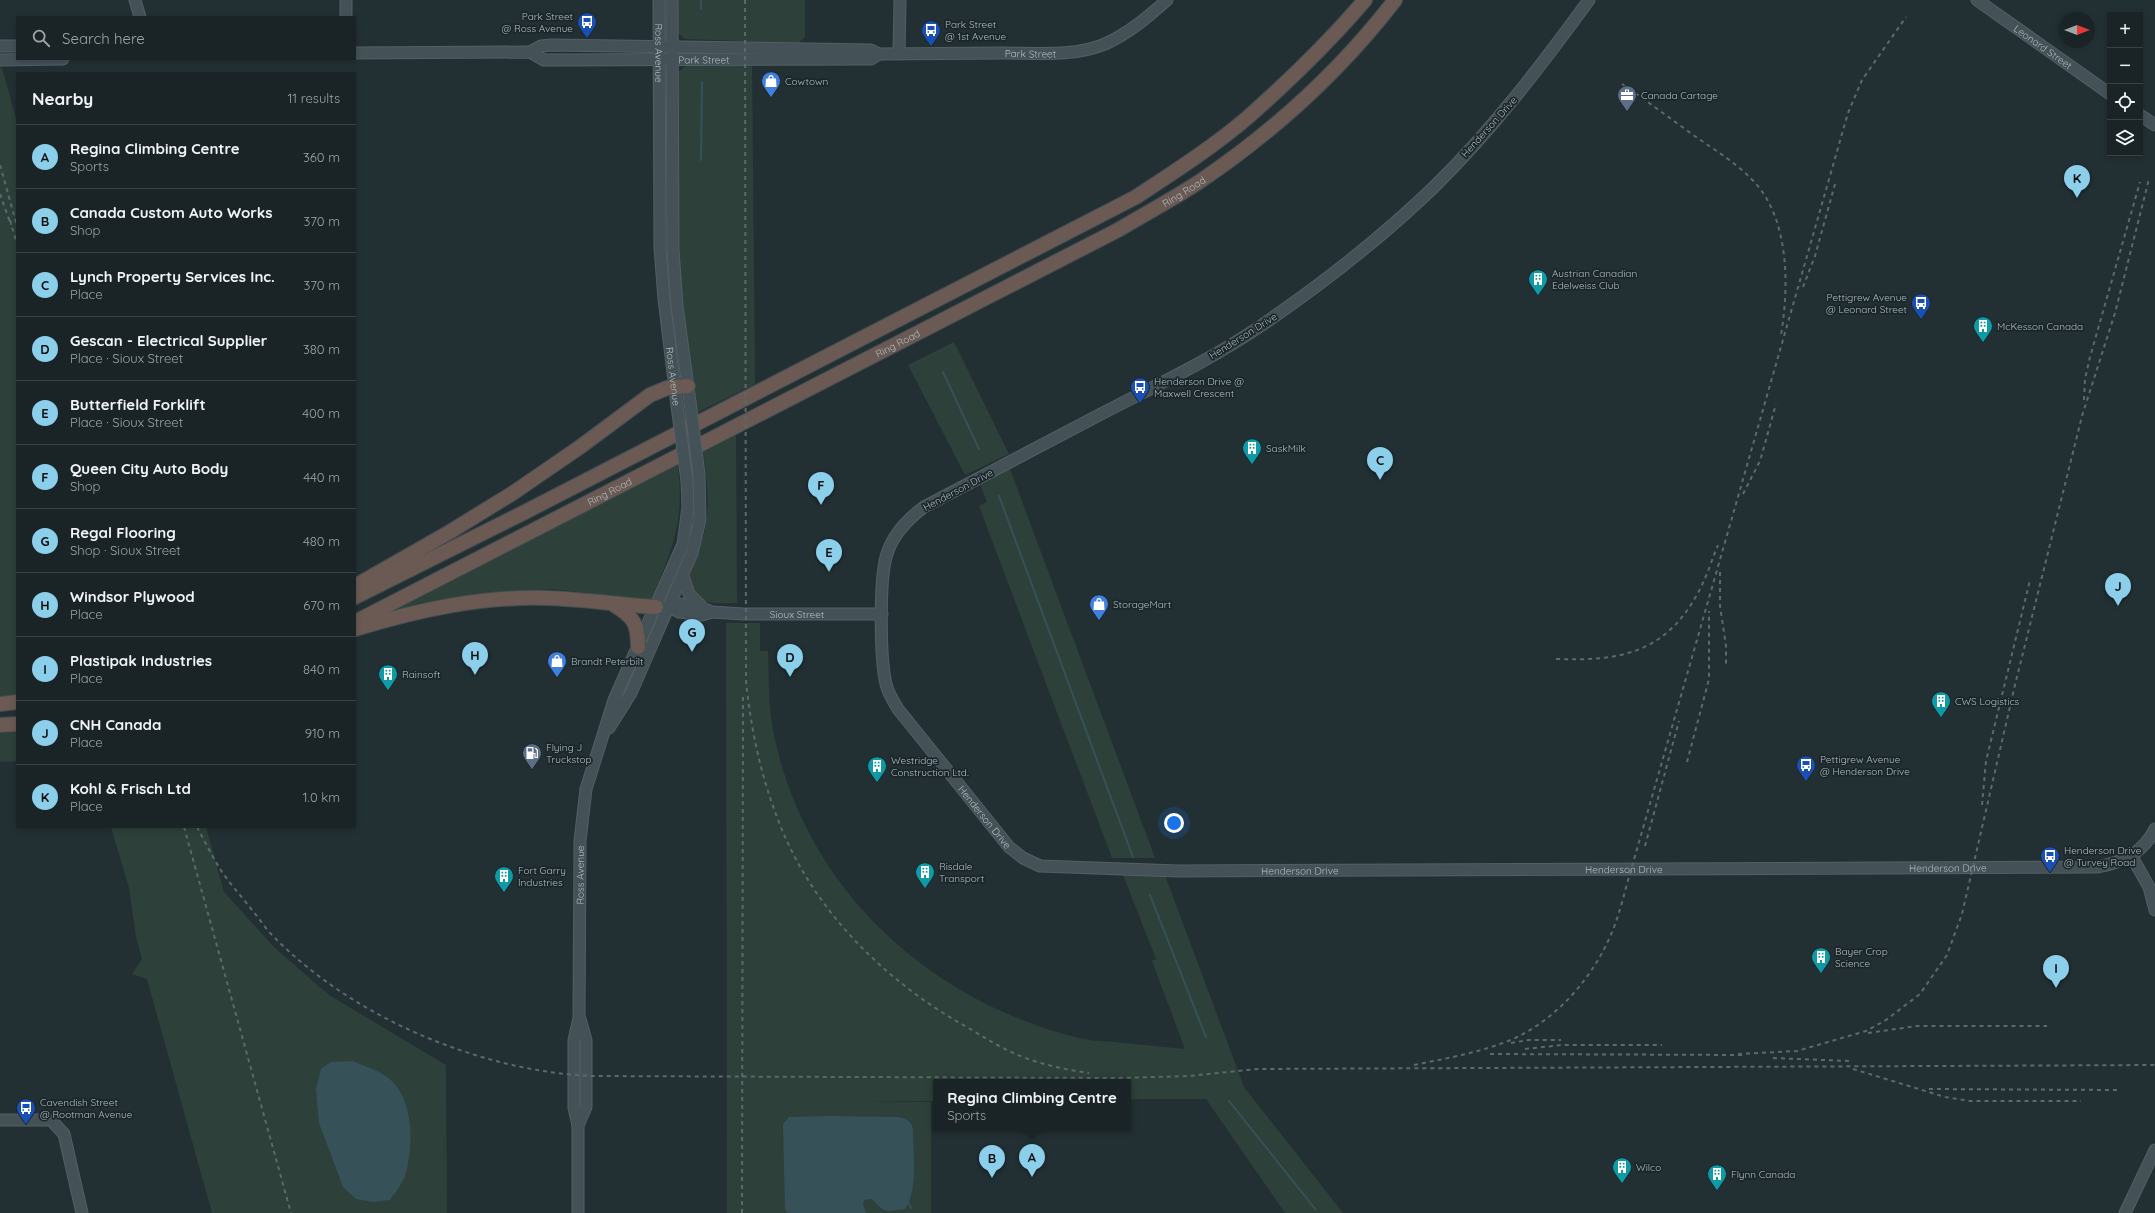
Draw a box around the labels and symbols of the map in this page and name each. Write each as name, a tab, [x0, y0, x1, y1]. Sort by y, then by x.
place label: Park Street @ Ross Avenue	[502, 10, 574, 35]
bus stop icon: Park Street @ Ross Avenue	[576, 11, 598, 39]
north arrow	[2059, 12, 2095, 48]
place label: Park Street @ 1st Avenue	[945, 18, 1007, 43]
bus stop icon: Park Street @ 1st Avenue	[920, 19, 942, 47]
street label: Leonard Street	[2011, 22, 2075, 72]
street label: Ross Avenue	[653, 23, 666, 83]
street label: Park Street	[1005, 46, 1057, 60]
street label: Park Street	[678, 53, 730, 66]
shop icon: Cowtown	[760, 70, 782, 98]
place label: Cowtown	[785, 75, 828, 88]
office icon: Canada Cartage	[1616, 84, 1638, 112]
place label: Canada Cartage	[1641, 89, 1718, 102]
street label: Henderson Drive	[1458, 94, 1520, 160]
pin: K	[2064, 165, 2090, 198]
street label: Ring Road	[1160, 173, 1208, 210]
place label: Austrian Canadian Edelweiss Club	[1552, 267, 1637, 292]
building icon: Austrian Canadian Edelweiss Club	[1527, 268, 1549, 296]
place label: Pettigrew Avenue @ Leonard Street	[1826, 291, 1908, 316]
bus stop icon: Pettigrew Avenue @ Leonard Street	[1910, 292, 1932, 320]
street label: Henderson Drive	[1207, 310, 1280, 362]
building icon: McKesson Canada	[1972, 315, 1994, 343]
place label: McKesson Canada	[1997, 320, 2083, 333]
street label: Ring Road	[873, 326, 922, 360]
street label: Ross Avenue	[663, 346, 683, 407]
place label: Henderson Drive @ Maxwell Crescent	[1154, 375, 1244, 400]
bus stop icon: Henderson Drive @ Maxwell Crescent	[1129, 376, 1151, 404]
building icon: SaskMilk	[1241, 437, 1263, 465]
place label: SaskMilk	[1266, 442, 1306, 455]
pin: C	[1367, 447, 1393, 480]
street label: Henderson Drive	[921, 466, 996, 514]
pin: F	[808, 472, 834, 505]
street label: Ring Road	[585, 474, 634, 508]
pin: E	[816, 539, 842, 572]
pin: J	[2105, 573, 2131, 606]
shop icon: StorageMart	[1088, 593, 1110, 621]
place label: StorageMart	[1113, 598, 1172, 611]
street label: Sioux Street	[770, 608, 825, 621]
pin: G	[679, 619, 705, 652]
pin: H	[462, 642, 488, 675]
pin: D	[777, 644, 803, 677]
shop icon: Brandt Peterbilt	[546, 650, 568, 678]
place label: Brandt Peterbilt	[571, 655, 644, 668]
building icon: Rainsoft	[377, 663, 399, 691]
place label: Rainsoft	[402, 668, 441, 681]
building icon: CWS Logistics	[1930, 690, 1952, 718]
place label: CWS Logistics	[1955, 695, 2020, 708]
place label: Flying J Truckstop	[546, 741, 592, 766]
fuel station icon: Flying J Truckstop	[521, 742, 543, 770]
place label: Pettigrew Avenue @ Henderson Drive	[1820, 753, 1910, 778]
place label: Westridge Construction Ltd.	[891, 754, 969, 779]
bus stop icon: Pettigrew Avenue @ Henderson Drive	[1795, 754, 1817, 782]
building icon: Westridge Construction Ltd.	[866, 755, 888, 783]
street label: Henderson Drive	[956, 783, 1014, 852]
your location	[1164, 813, 1184, 833]
place label: Henderson Drive @ Turvey Road	[2064, 844, 2142, 869]
street label: Ross Avenue	[573, 845, 586, 905]
bus stop icon: Henderson Drive @ Turvey Road	[2039, 845, 2061, 873]
place label: Risdale Transport	[939, 860, 985, 885]
building icon: Risdale Transport	[914, 861, 936, 889]
street label: Henderson Drive	[1909, 861, 1987, 874]
street label: Henderson Drive	[1585, 862, 1663, 876]
place label: Fort Garry Industries	[518, 864, 566, 889]
street label: Henderson Drive	[1261, 864, 1339, 877]
building icon: Fort Garry Industries	[493, 865, 515, 893]
place label: Bayer Crop Science	[1835, 945, 1888, 970]
building icon: Bayer Crop Science	[1810, 946, 1832, 974]
pin: I	[2043, 955, 2069, 988]
place label: Cavendish Street @ Rootman Avenue	[40, 1096, 133, 1121]
bus stop icon: Cavendish Street @ Rootman Avenue	[15, 1097, 37, 1125]
pin: A	[1019, 1144, 1045, 1177]
pin: B	[979, 1145, 1005, 1178]
building icon: Wilco	[1611, 1156, 1633, 1184]
place label: Wilco	[1636, 1161, 1661, 1174]
building icon: Flynn Canada	[1706, 1163, 1728, 1191]
place label: Flynn Canada	[1731, 1168, 1795, 1181]

